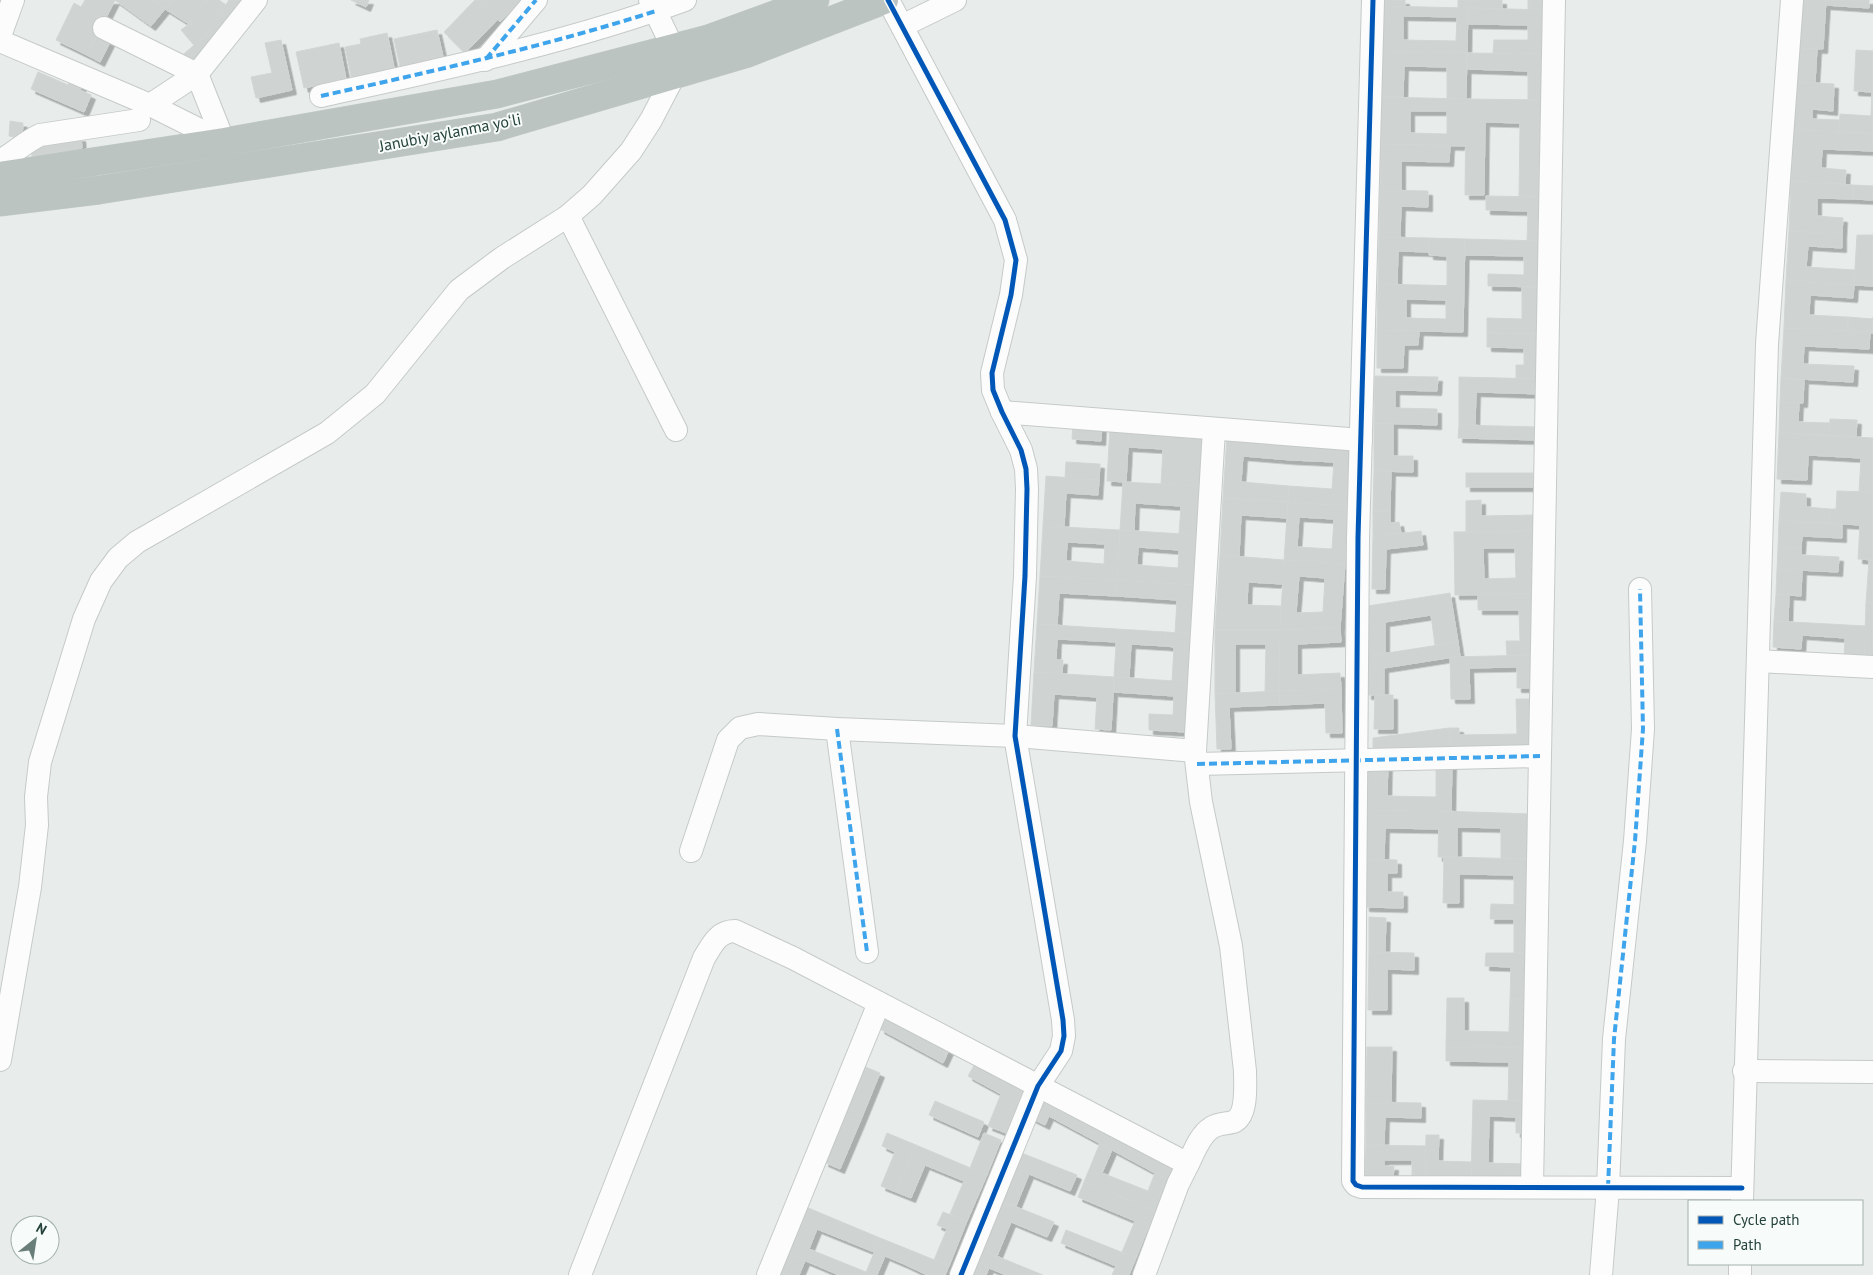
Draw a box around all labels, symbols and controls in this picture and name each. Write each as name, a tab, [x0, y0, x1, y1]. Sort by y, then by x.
street label: Janubiy aylanma yoʻli	[376, 108, 523, 156]
legend	[1688, 1200, 1863, 1265]
text: Cycle path	[1733, 1210, 1799, 1229]
north arrow	[10, 1215, 60, 1265]
text: N	[33, 1219, 50, 1239]
text: Path	[1733, 1235, 1762, 1254]

